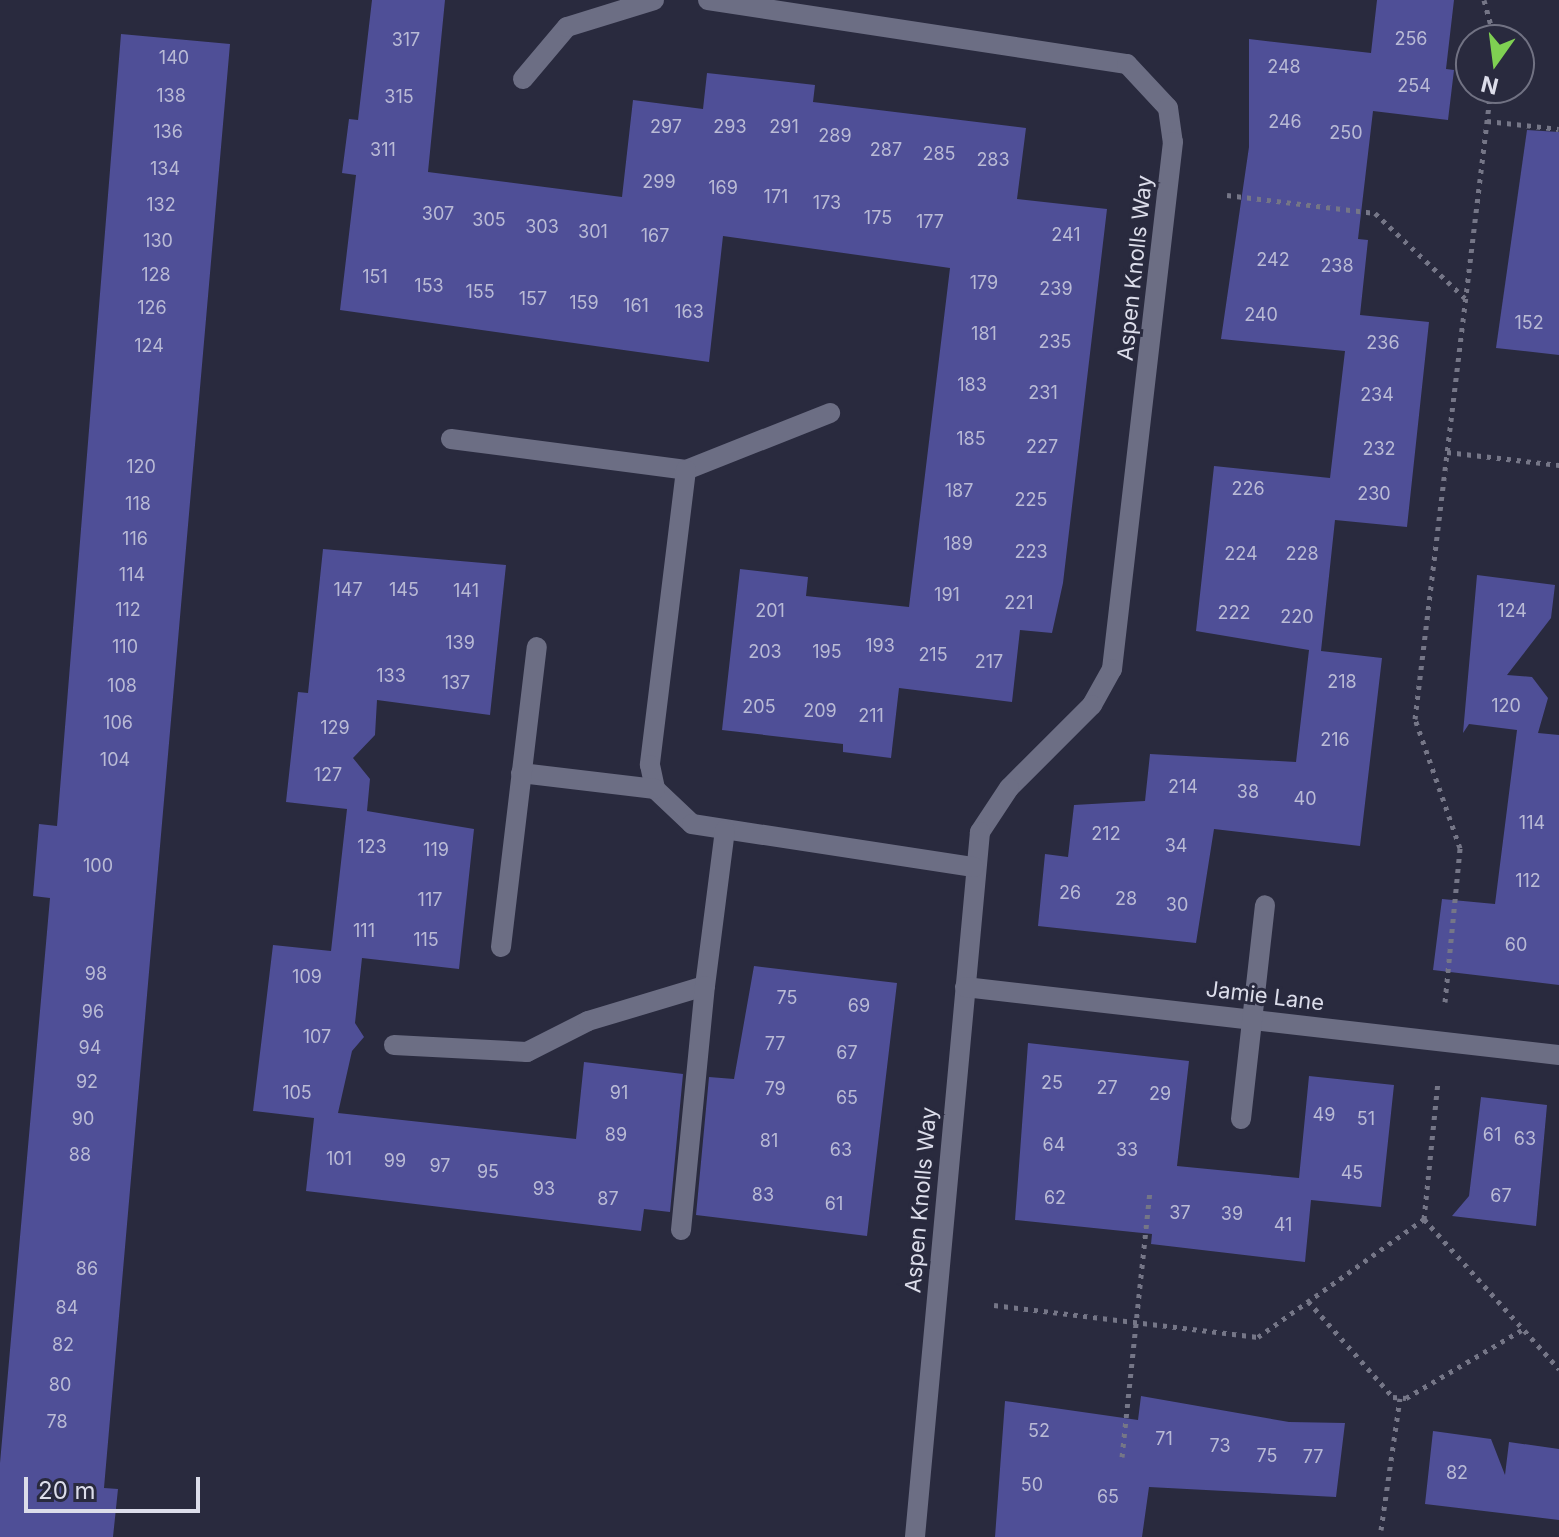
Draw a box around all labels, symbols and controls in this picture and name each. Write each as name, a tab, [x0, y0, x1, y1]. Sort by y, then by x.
north arrow	[1455, 24, 1535, 104]
house number: 256	[1394, 28, 1428, 50]
house number: 317	[392, 29, 420, 51]
house number: 140	[159, 47, 189, 69]
house number: 248	[1267, 56, 1301, 78]
text: N	[1478, 71, 1501, 100]
house number: 254	[1397, 75, 1431, 97]
house number: 138	[156, 85, 186, 107]
house number: 315	[384, 86, 414, 108]
house number: 246	[1268, 111, 1302, 133]
house number: 297	[650, 116, 682, 138]
house number: 293	[713, 116, 747, 138]
house number: 291	[769, 116, 799, 138]
house number: 136	[153, 121, 183, 143]
house number: 250	[1329, 122, 1363, 144]
house number: 289	[818, 125, 852, 147]
house number: 311	[370, 139, 396, 161]
house number: 287	[870, 139, 902, 161]
house number: 285	[922, 143, 956, 165]
house number: 283	[976, 149, 1010, 171]
house number: 134	[150, 158, 180, 180]
house number: 299	[642, 171, 676, 193]
street label: Aspen Knolls Way	[1112, 174, 1158, 362]
house number: 169	[708, 177, 738, 199]
house number: 171	[764, 186, 788, 208]
house number: 173	[813, 192, 841, 214]
house number: 132	[146, 194, 176, 216]
house number: 307	[422, 203, 454, 225]
house number: 175	[864, 207, 892, 229]
house number: 305	[472, 209, 506, 231]
house number: 177	[916, 211, 944, 233]
house number: 303	[525, 216, 559, 238]
house number: 301	[578, 221, 608, 243]
house number: 241	[1051, 224, 1081, 246]
house number: 167	[641, 225, 669, 247]
house number: 130	[143, 230, 173, 252]
house number: 242	[1256, 249, 1290, 271]
house number: 238	[1320, 255, 1354, 277]
house number: 128	[141, 264, 171, 286]
house number: 151	[362, 266, 388, 288]
house number: 179	[970, 272, 998, 294]
house number: 153	[414, 275, 444, 297]
house number: 239	[1039, 278, 1073, 300]
house number: 155	[465, 281, 495, 303]
house number: 157	[519, 288, 547, 310]
house number: 159	[569, 292, 599, 314]
house number: 161	[623, 295, 649, 317]
house number: 126	[137, 297, 167, 319]
house number: 163	[674, 301, 704, 323]
house number: 240	[1244, 304, 1278, 326]
house number: 152	[1514, 312, 1544, 334]
house number: 181	[971, 323, 997, 345]
house number: 235	[1038, 331, 1072, 353]
house number: 236	[1366, 332, 1400, 354]
house number: 124	[134, 335, 164, 357]
house number: 183	[957, 374, 987, 396]
house number: 231	[1028, 382, 1058, 404]
house number: 234	[1360, 384, 1394, 406]
house number: 185	[956, 428, 986, 450]
house number: 227	[1026, 436, 1058, 458]
house number: 232	[1362, 438, 1396, 460]
house number: 120	[126, 456, 156, 478]
house number: 226	[1231, 478, 1265, 500]
house number: 187	[945, 480, 973, 502]
house number: 230	[1357, 483, 1391, 505]
house number: 225	[1015, 489, 1047, 511]
house number: 118	[125, 493, 151, 515]
house number: 116	[122, 528, 148, 550]
house number: 189	[943, 533, 973, 555]
house number: 223	[1014, 541, 1048, 563]
house number: 224	[1224, 543, 1258, 565]
house number: 228	[1285, 543, 1319, 565]
house number: 114	[119, 564, 145, 586]
house number: 147	[333, 579, 363, 601]
house number: 145	[389, 579, 419, 601]
house number: 141	[453, 580, 479, 602]
house number: 191	[934, 584, 960, 606]
house number: 221	[1004, 592, 1034, 614]
house number: 112	[115, 599, 141, 621]
house number: 201	[755, 600, 785, 622]
house number: 124	[1497, 600, 1527, 622]
house number: 222	[1218, 602, 1250, 624]
house number: 220	[1280, 606, 1314, 628]
house number: 139	[445, 632, 475, 654]
house number: 193	[865, 635, 895, 657]
house number: 110	[112, 636, 138, 658]
house number: 203	[748, 641, 782, 663]
house number: 195	[812, 641, 842, 663]
house number: 215	[918, 644, 948, 666]
house number: 217	[975, 651, 1003, 673]
house number: 133	[376, 665, 406, 687]
house number: 218	[1327, 671, 1357, 693]
house number: 137	[442, 672, 470, 694]
house number: 108	[107, 675, 137, 697]
house number: 120	[1491, 695, 1521, 717]
house number: 205	[742, 696, 776, 718]
house number: 209	[803, 700, 837, 722]
house number: 211	[858, 705, 884, 727]
house number: 106	[103, 712, 133, 734]
house number: 129	[320, 717, 350, 739]
house number: 216	[1320, 729, 1350, 751]
house number: 104	[100, 749, 130, 771]
house number: 127	[314, 764, 342, 786]
house number: 214	[1168, 776, 1198, 798]
house number: 38	[1237, 781, 1259, 803]
house number: 40	[1294, 788, 1316, 810]
house number: 114	[1519, 812, 1545, 834]
house number: 212	[1091, 823, 1121, 845]
house number: 34	[1165, 835, 1187, 857]
house number: 123	[357, 836, 387, 858]
house number: 119	[423, 839, 449, 861]
house number: 100	[83, 855, 113, 877]
house number: 112	[1515, 870, 1541, 892]
house number: 26	[1059, 882, 1081, 904]
house number: 28	[1115, 888, 1137, 910]
house number: 117	[418, 889, 442, 911]
house number: 30	[1166, 894, 1188, 916]
house number: 111	[353, 920, 375, 942]
house number: 115	[413, 929, 439, 951]
house number: 60	[1505, 934, 1527, 956]
house number: 98	[85, 963, 107, 985]
house number: 109	[292, 966, 322, 988]
street label: Jamie Lane	[1204, 976, 1326, 1016]
house number: 75	[777, 987, 797, 1009]
house number: 69	[848, 995, 870, 1017]
house number: 96	[82, 1001, 104, 1023]
house number: 107	[303, 1026, 331, 1048]
house number: 77	[765, 1033, 785, 1055]
house number: 94	[79, 1037, 101, 1059]
house number: 67	[836, 1042, 858, 1064]
house number: 92	[76, 1071, 98, 1093]
house number: 25	[1041, 1072, 1063, 1094]
house number: 27	[1096, 1077, 1118, 1099]
house number: 79	[764, 1078, 786, 1100]
house number: 105	[282, 1082, 312, 1104]
house number: 91	[610, 1082, 628, 1104]
house number: 29	[1149, 1083, 1171, 1105]
house number: 65	[836, 1087, 858, 1109]
house number: 49	[1313, 1104, 1335, 1126]
street label: Aspen Knolls Way	[900, 1106, 942, 1294]
house number: 90	[72, 1108, 94, 1130]
house number: 51	[1357, 1108, 1375, 1130]
house number: 89	[605, 1124, 627, 1146]
house number: 61	[1483, 1124, 1501, 1146]
house number: 63	[1514, 1128, 1536, 1150]
house number: 81	[760, 1130, 778, 1152]
house number: 64	[1043, 1134, 1065, 1156]
house number: 63	[830, 1139, 852, 1161]
house number: 33	[1116, 1139, 1138, 1161]
house number: 88	[69, 1144, 91, 1166]
house number: 101	[326, 1148, 352, 1170]
house number: 99	[384, 1150, 406, 1172]
house number: 97	[430, 1155, 450, 1177]
house number: 95	[477, 1161, 499, 1183]
house number: 45	[1341, 1162, 1363, 1184]
house number: 93	[533, 1178, 555, 1200]
house number: 83	[752, 1184, 774, 1206]
house number: 67	[1490, 1185, 1512, 1207]
house number: 62	[1044, 1187, 1066, 1209]
house number: 87	[597, 1188, 619, 1210]
house number: 61	[825, 1193, 843, 1215]
house number: 37	[1169, 1202, 1191, 1224]
house number: 39	[1221, 1203, 1243, 1225]
house number: 41	[1274, 1214, 1292, 1236]
house number: 86	[76, 1258, 98, 1280]
house number: 84	[56, 1297, 78, 1319]
house number: 82	[52, 1334, 74, 1356]
house number: 80	[49, 1374, 71, 1396]
house number: 78	[46, 1411, 68, 1433]
house number: 52	[1028, 1420, 1050, 1442]
house number: 71	[1155, 1428, 1173, 1450]
house number: 73	[1209, 1435, 1231, 1457]
house number: 75	[1257, 1445, 1277, 1467]
house number: 77	[1303, 1446, 1323, 1468]
scale bar	[28, 1461, 204, 1511]
house number: 82	[1446, 1462, 1468, 1484]
house number: 50	[1021, 1474, 1043, 1496]
text: 20 m	[38, 1476, 96, 1505]
house number: 65	[1097, 1486, 1119, 1508]

